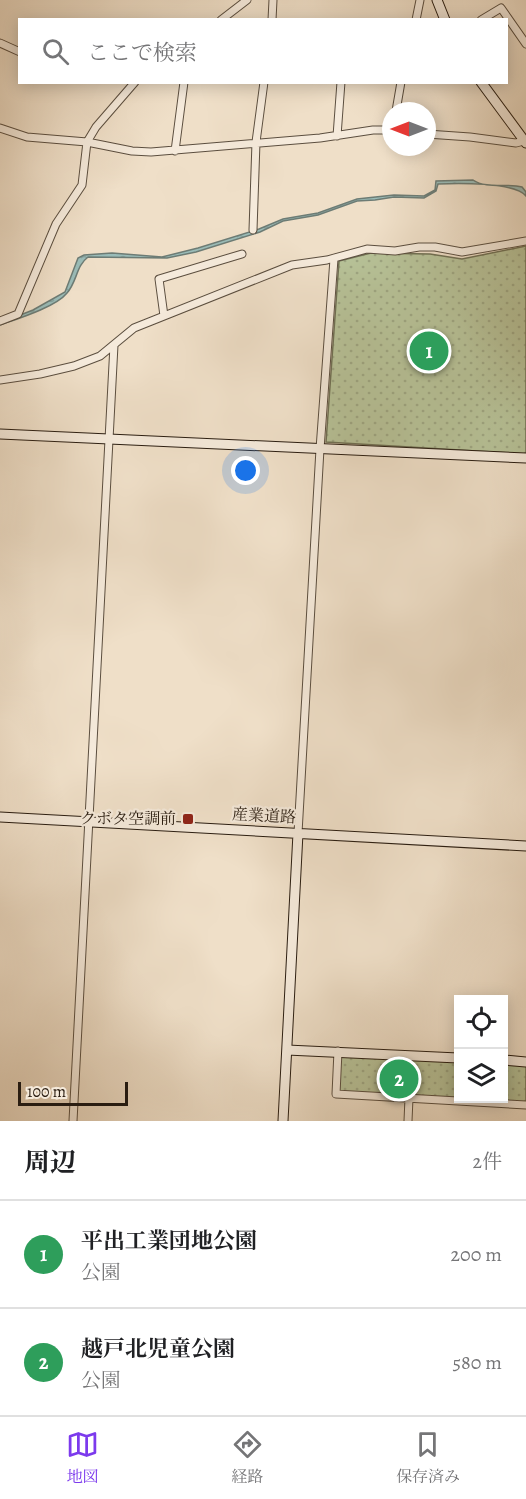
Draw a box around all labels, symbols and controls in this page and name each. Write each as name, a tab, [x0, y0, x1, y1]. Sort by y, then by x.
search box	[18, 18, 508, 84]
icon: search	[39, 35, 72, 68]
text: ここで検索	[87, 38, 197, 68]
north arrow	[382, 102, 436, 156]
pin: 1	[410, 328, 448, 374]
your location	[231, 456, 260, 485]
street label: 産業道路	[231, 803, 297, 829]
place label: クボタ空調前	[80, 808, 176, 830]
marker: クボタ空調前	[181, 812, 195, 826]
map controls	[454, 995, 508, 1103]
button: locate	[454, 995, 508, 1049]
button: layers	[454, 1049, 508, 1103]
pin: 2	[380, 1056, 418, 1102]
scale bar	[18, 1079, 128, 1106]
text: 100 m	[27, 1081, 66, 1103]
text: 周辺	[24, 1145, 76, 1180]
text: 2件	[473, 1148, 502, 1175]
text: 平出工業団地公園	[81, 1226, 257, 1256]
text: 1	[40, 1241, 47, 1268]
text: 200 m	[451, 1241, 502, 1268]
text: 公園	[81, 1259, 121, 1286]
text: 越戸北児童公園	[81, 1334, 235, 1364]
text: 2	[39, 1349, 48, 1376]
text: 580 m	[452, 1349, 502, 1376]
text: 公園	[81, 1367, 121, 1394]
tab: 地図	[66, 1428, 99, 1488]
tab: 経路	[231, 1428, 264, 1488]
tab: 保存済み	[396, 1428, 460, 1488]

